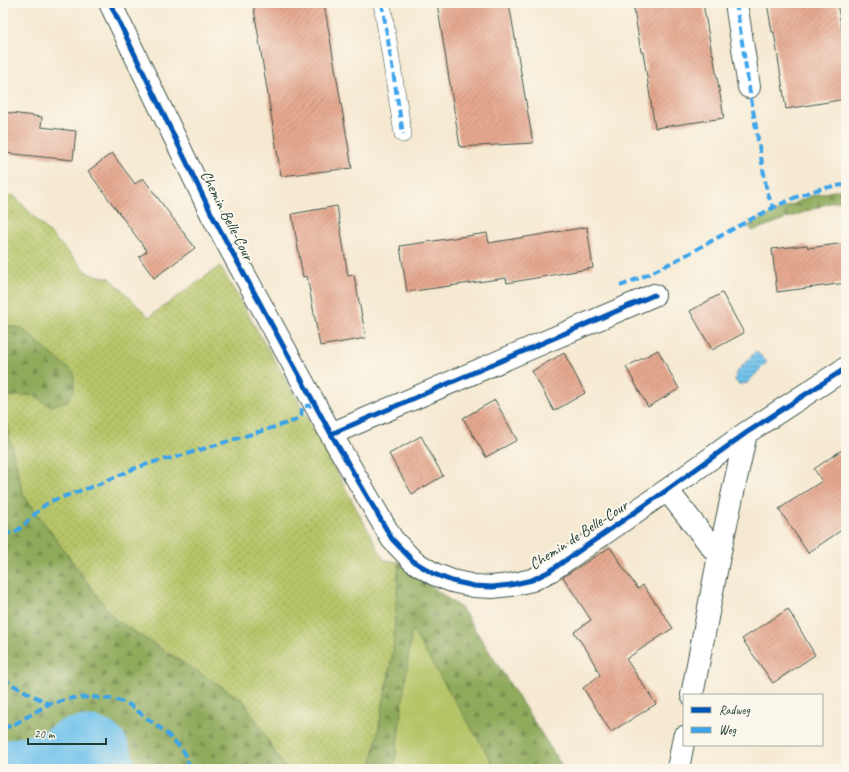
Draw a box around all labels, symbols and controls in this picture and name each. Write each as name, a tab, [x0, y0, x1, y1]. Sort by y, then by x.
street label: Chemin Belle-Cour	[196, 167, 259, 266]
street label: Chemin de Belle-Cour	[525, 494, 634, 574]
legend	[683, 694, 823, 746]
text: Radweg	[719, 702, 750, 718]
scale bar	[28, 720, 106, 746]
text: Weg	[719, 722, 737, 738]
text: 20 m	[34, 726, 56, 742]

